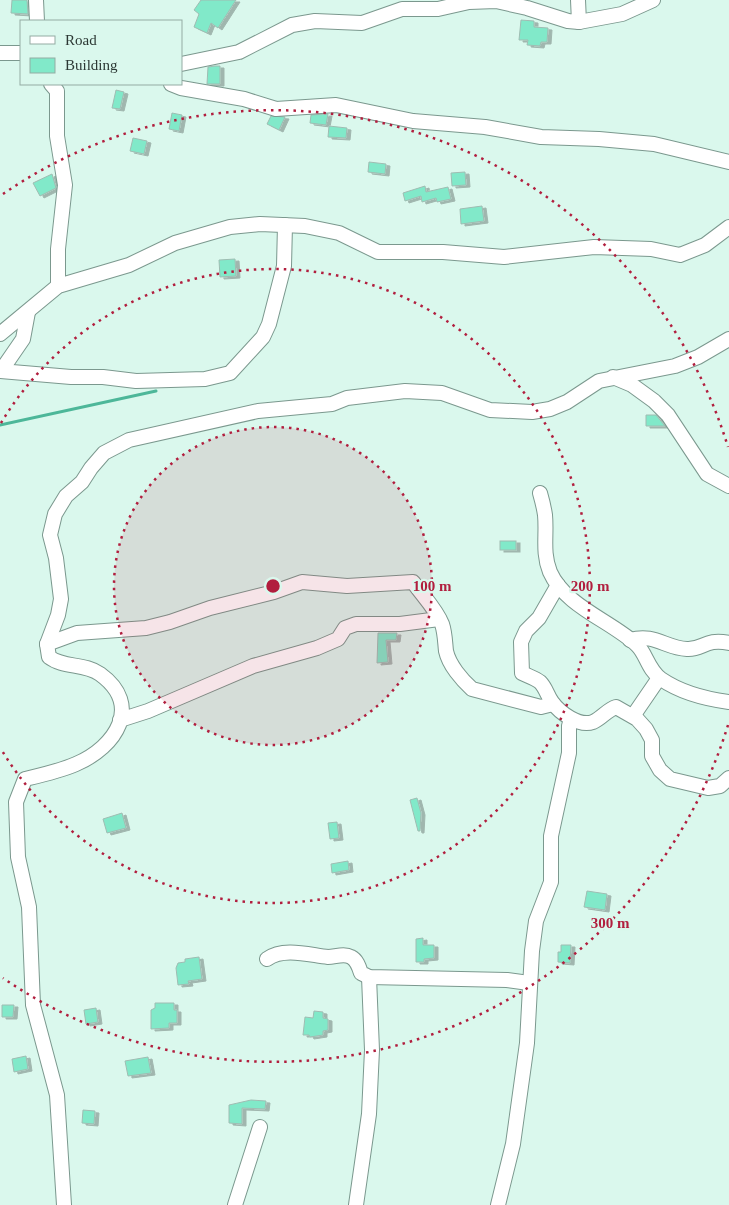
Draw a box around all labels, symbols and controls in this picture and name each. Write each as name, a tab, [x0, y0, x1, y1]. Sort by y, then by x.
legend	[20, 20, 182, 85]
text: Road	[65, 32, 97, 48]
text: Building	[65, 57, 118, 73]
centre of rings	[264, 577, 282, 595]
text: 100 m	[413, 578, 452, 594]
text: 200 m	[571, 578, 610, 594]
text: 300 m	[591, 915, 630, 931]

